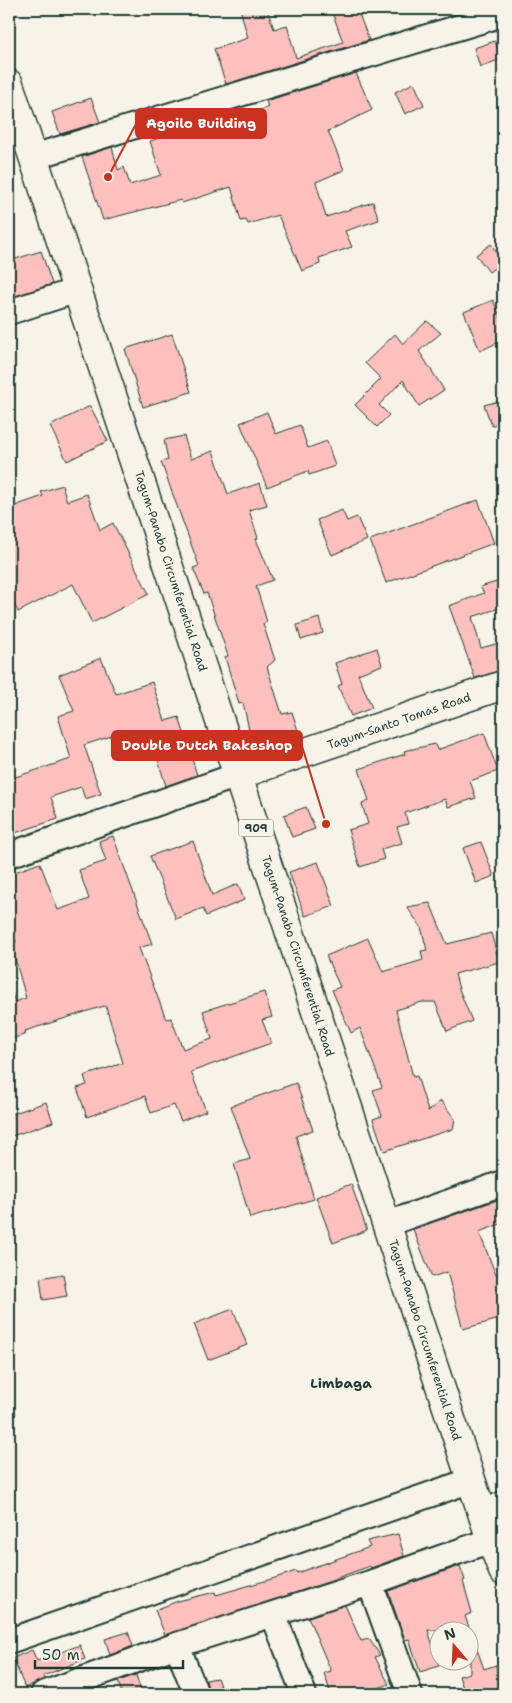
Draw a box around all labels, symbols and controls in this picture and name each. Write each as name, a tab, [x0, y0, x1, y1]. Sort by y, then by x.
callout: Agoilo Building	[136, 109, 266, 138]
text: Agoilo Building	[146, 114, 256, 132]
street label: Tagum-Panabo Circumferential Road	[131, 468, 211, 674]
street label: Tagum-Santo Tomas Road	[325, 689, 473, 753]
callout: Double Dutch Bakeshop	[112, 731, 302, 760]
text: Double Dutch Bakeshop	[122, 736, 292, 754]
road number: 909	[238, 820, 274, 836]
street label: Tagum-Panabo Circumferential Road	[258, 853, 338, 1059]
street label: Tagum-Panabo Circumferential Road	[385, 1237, 465, 1443]
district label: Limbaga	[310, 1374, 372, 1392]
north arrow	[430, 1620, 480, 1670]
text: N	[442, 1623, 458, 1644]
scale bar	[35, 1638, 182, 1670]
text: 50 m	[42, 1645, 80, 1665]

